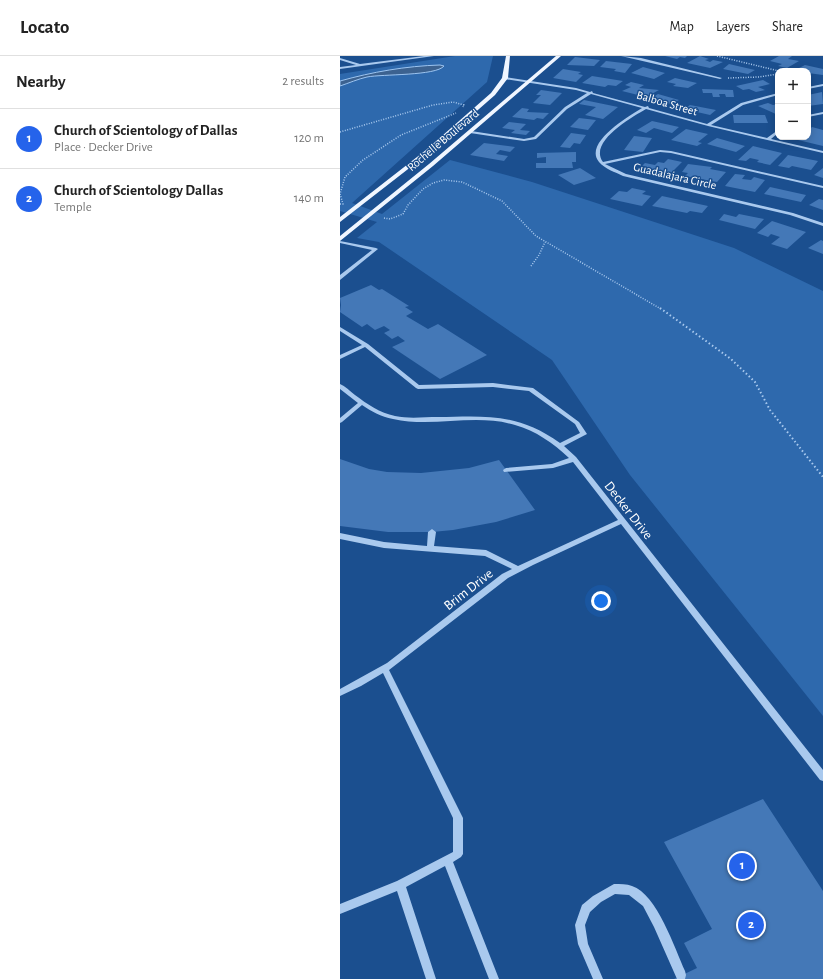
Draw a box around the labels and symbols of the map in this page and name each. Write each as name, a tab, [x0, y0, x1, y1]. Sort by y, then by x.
street label: Balboa Street	[635, 89, 699, 117]
street label: Rochelle Boulevard	[405, 107, 481, 173]
street label: Guadalajara Circle	[632, 161, 718, 192]
street label: Decker Drive	[601, 479, 655, 542]
street label: Brim Drive	[441, 566, 496, 613]
your location	[591, 591, 611, 611]
pin: 1	[729, 851, 755, 881]
pin: 2	[738, 910, 764, 940]

